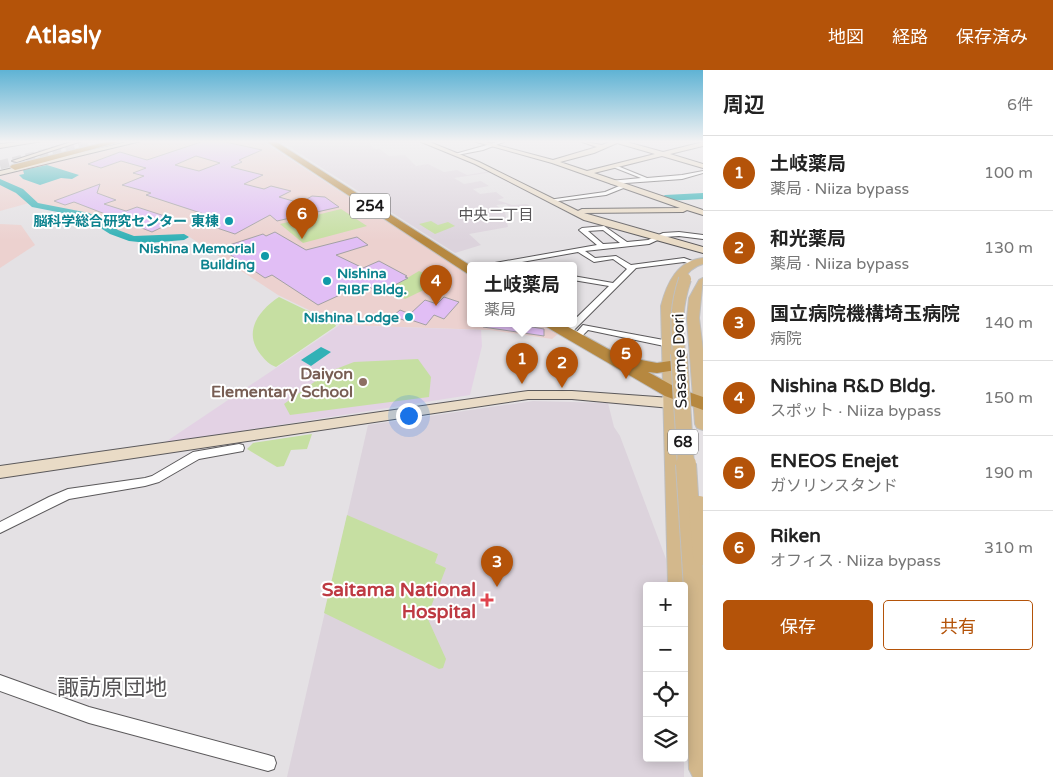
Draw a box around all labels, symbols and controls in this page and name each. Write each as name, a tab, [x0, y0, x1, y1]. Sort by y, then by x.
text: Atlasly	[25, 21, 101, 50]
text: 地図	[828, 26, 864, 48]
text: 経路	[892, 26, 928, 48]
text: 保存済み	[956, 26, 1028, 48]
text: 周辺	[723, 93, 765, 118]
text: 6件	[1007, 95, 1033, 115]
text: 土岐薬局	[770, 153, 846, 175]
text: 1	[734, 163, 744, 183]
text: 100 m	[984, 163, 1033, 183]
text: 薬局 · Niiza bypass	[770, 179, 909, 199]
road number: 254	[350, 194, 390, 218]
pin: 6	[286, 198, 318, 239]
district label: 中央二丁目	[458, 206, 534, 224]
place label: 脳科学総合研究センター 東棟	[33, 213, 219, 230]
marker: 脳科学総合研究センター 東棟	[223, 215, 235, 227]
text: 和光薬局	[770, 228, 846, 250]
text: 2	[734, 238, 744, 258]
text: 130 m	[984, 238, 1033, 258]
place label: Nishina Memorial Building	[139, 240, 255, 273]
marker: Nishina Memorial Building	[259, 250, 271, 262]
text: 薬局 · Niiza bypass	[770, 254, 909, 274]
popup	[467, 262, 577, 327]
place label: Nishina RIBF Bldg.	[337, 265, 407, 298]
pin: 4	[420, 265, 452, 306]
text: 土岐薬局	[484, 274, 560, 296]
marker: Nishina RIBF Bldg.	[321, 275, 333, 287]
text: 薬局	[484, 300, 516, 320]
text: 国立病院機構埼玉病院	[770, 303, 960, 325]
place label: Nishina Lodge	[303, 309, 399, 326]
marker: Nishina Lodge	[403, 311, 415, 323]
street label: Sasame Dori	[668, 313, 692, 409]
text: 3	[734, 313, 744, 333]
text: 140 m	[984, 313, 1033, 333]
text: 病院	[770, 329, 802, 349]
pin: 5	[610, 338, 642, 379]
pin: 1	[506, 343, 538, 384]
pin: 2	[546, 347, 578, 388]
place label: Daiyon Elementary School	[211, 364, 353, 402]
text: Nishina R&D Bldg.	[770, 375, 936, 397]
marker: Daiyon Elementary School	[357, 376, 369, 388]
text: 4	[734, 388, 744, 408]
text: 150 m	[984, 388, 1033, 408]
text: スポット · Niiza bypass	[770, 401, 941, 421]
your location	[396, 403, 422, 429]
road number: 68	[668, 430, 698, 454]
text: ENEOS Enejet	[770, 450, 899, 472]
text: 5	[734, 463, 744, 483]
text: 190 m	[984, 463, 1033, 483]
text: ガソリンスタンド	[770, 476, 898, 496]
text: Riken	[770, 525, 821, 547]
text: 6	[734, 538, 744, 558]
text: 310 m	[984, 538, 1033, 558]
pin: 3	[481, 546, 513, 587]
text: オフィス · Niiza bypass	[770, 551, 941, 571]
place label: Saitama National Hospital	[322, 579, 476, 624]
map controls	[643, 582, 688, 762]
button: +	[643, 582, 688, 627]
marker: Saitama National Hospital	[480, 593, 494, 607]
button: 保存	[723, 600, 873, 650]
button: 共有	[883, 600, 1033, 650]
button: −	[643, 627, 688, 672]
button: locate	[643, 672, 688, 717]
district label: 諏訪原団地	[57, 675, 167, 701]
button: layers	[643, 717, 688, 762]

